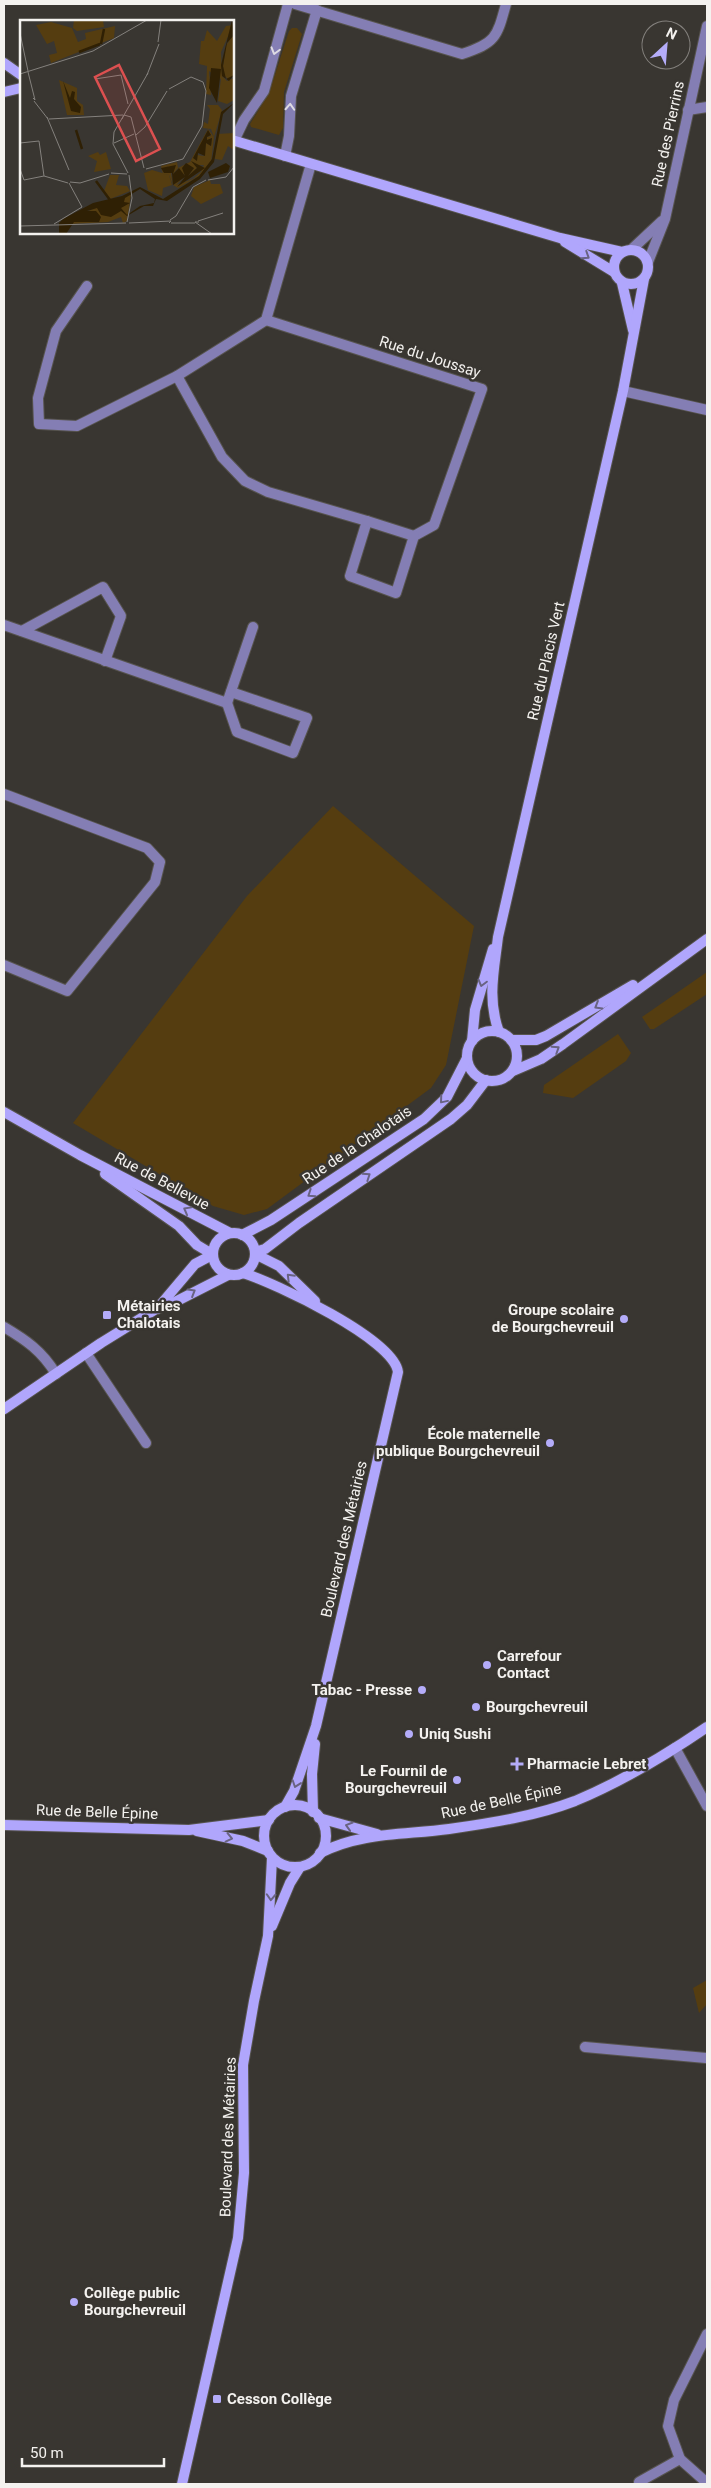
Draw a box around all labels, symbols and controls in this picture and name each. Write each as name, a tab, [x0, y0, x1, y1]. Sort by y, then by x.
inset map	[20, 20, 234, 234]
north arrow	[641, 20, 691, 70]
text: N	[664, 24, 680, 43]
one-way arrow	[270, 46, 281, 55]
street label: Rue des Pierrins	[648, 79, 688, 189]
one-way arrow	[285, 103, 296, 111]
one-way arrow	[581, 249, 590, 259]
street label: Rue du Joussay	[377, 332, 483, 382]
street label: Rue du Placis Vert	[524, 600, 568, 722]
one-way arrow	[477, 978, 488, 987]
one-way arrow	[594, 1000, 603, 1010]
one-way arrow	[550, 1046, 560, 1055]
one-way arrow	[440, 1095, 449, 1104]
street label: Rue de la Chalotais	[299, 1102, 415, 1188]
street label: Rue de Bellevue	[111, 1148, 213, 1214]
one-way arrow	[362, 1173, 371, 1182]
one-way arrow	[307, 1188, 317, 1197]
one-way arrow	[183, 1207, 192, 1217]
one-way arrow	[287, 1274, 296, 1283]
one-way arrow	[187, 1289, 196, 1299]
place label: Métairies Chalotais	[117, 1297, 181, 1332]
place label: Groupe scolaire de Bourgchevreuil	[492, 1301, 614, 1336]
marker: Métairies Chalotais	[101, 1309, 113, 1321]
marker: Groupe scolaire de Bourgchevreuil	[618, 1313, 630, 1325]
place label: École maternelle publique Bourgchevreuil	[376, 1425, 540, 1460]
marker: École maternelle publique Bourgchevreuil	[544, 1437, 556, 1449]
street label: Boulevard des Métairies	[317, 1459, 371, 1619]
place label: Carrefour Contact	[497, 1647, 562, 1682]
marker: Carrefour Contact	[481, 1659, 493, 1671]
place label: Tabac - Presse	[311, 1681, 412, 1699]
marker: Tabac - Presse	[416, 1684, 428, 1696]
place label: Bourgchevreuil	[486, 1698, 588, 1716]
marker: Bourgchevreuil	[470, 1701, 482, 1713]
place label: Uniq Sushi	[419, 1725, 491, 1743]
marker: Uniq Sushi	[403, 1728, 415, 1740]
place label: Pharmacie Lebret	[527, 1755, 646, 1773]
marker: Pharmacie Lebret	[511, 1758, 523, 1770]
place label: Le Fournil de Bourgchevreuil	[345, 1762, 447, 1797]
marker: Le Fournil de Bourgchevreuil	[451, 1774, 463, 1786]
one-way arrow	[292, 1779, 302, 1787]
street label: Rue de Belle Épine	[439, 1779, 563, 1823]
street label: Rue de Belle Épine	[36, 1801, 159, 1823]
one-way arrow	[346, 1822, 354, 1832]
one-way arrow	[224, 1832, 233, 1843]
one-way arrow	[265, 1893, 276, 1901]
street label: Boulevard des Métairies	[216, 2057, 240, 2217]
place label: Collège public Bourgchevreuil	[84, 2284, 186, 2319]
marker: Collège public Bourgchevreuil	[68, 2296, 80, 2308]
place label: Cesson Collège	[227, 2390, 332, 2408]
marker: Cesson Collège	[211, 2393, 223, 2405]
scale bar	[22, 2436, 165, 2468]
text: 50 m	[30, 2444, 64, 2462]

